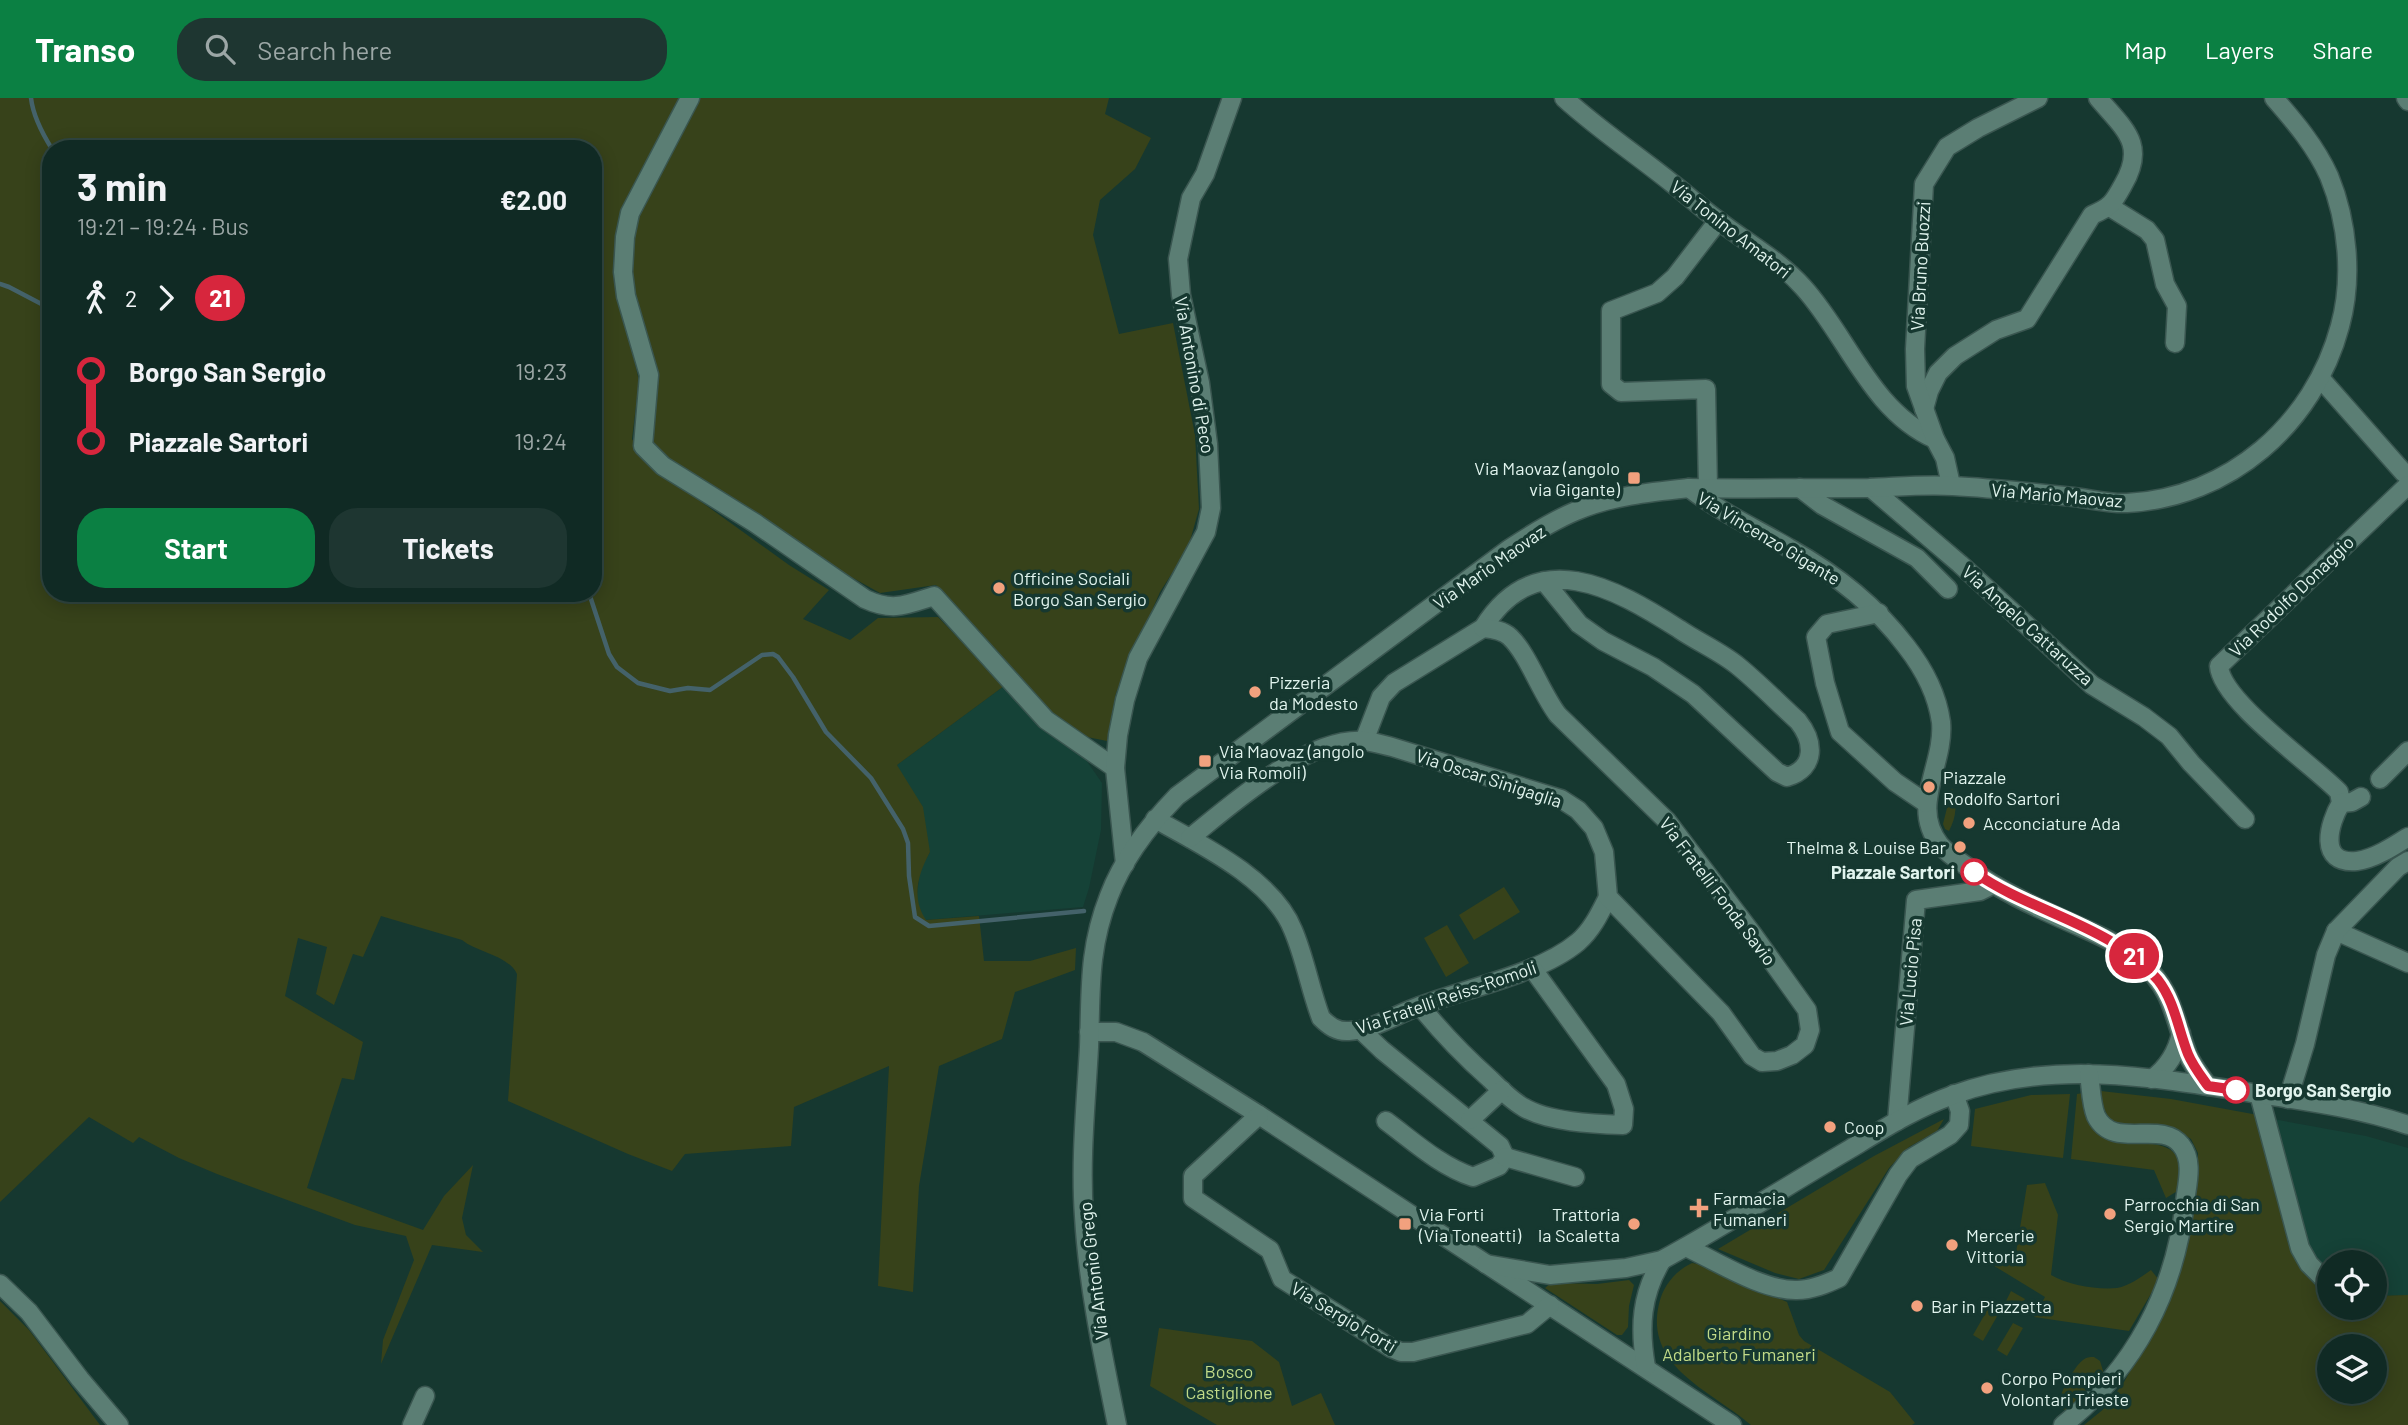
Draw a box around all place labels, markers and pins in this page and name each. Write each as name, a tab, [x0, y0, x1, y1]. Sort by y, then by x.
place label: Via Maovaz (angolo via Gigante)	[1474, 457, 1620, 500]
marker: Via Maovaz (angolo via Gigante)	[1626, 470, 1642, 486]
place label: Officine Sociali Borgo San Sergio	[1013, 567, 1147, 610]
marker: Officine Sociali Borgo San Sergio	[991, 580, 1007, 596]
place label: Pizzeria da Modesto	[1269, 671, 1358, 714]
marker: Pizzeria da Modesto	[1247, 684, 1263, 700]
place label: Via Maovaz (angolo Via Romoli)	[1219, 740, 1365, 783]
marker: Via Maovaz (angolo Via Romoli)	[1197, 753, 1213, 769]
place label: Piazzale Rodolfo Sartori	[1943, 766, 2060, 809]
marker: Piazzale Rodolfo Sartori	[1921, 779, 1937, 795]
place label: Acconciature Ada	[1983, 812, 2120, 834]
marker: Acconciature Ada	[1961, 815, 1977, 831]
place label: Thelma & Louise Bar	[1786, 836, 1946, 858]
marker: Thelma & Louise Bar	[1952, 839, 1968, 855]
marker: Piazzale Sartori	[1961, 859, 1987, 885]
place label: Piazzale Sartori	[1831, 861, 1955, 883]
marker: Borgo San Sergio	[2223, 1077, 2249, 1103]
place label: Borgo San Sergio	[2255, 1079, 2392, 1101]
place label: Coop	[1844, 1116, 1884, 1138]
marker: Coop	[1822, 1119, 1838, 1135]
place label: Farmacia Fumaneri	[1713, 1187, 1787, 1230]
place label: Parrocchia di San Sergio Martire	[2124, 1193, 2260, 1236]
marker: Farmacia Fumaneri	[1691, 1200, 1707, 1216]
place label: Via Forti (Via Toneatti)	[1418, 1203, 1521, 1246]
place label: Trattoria la Scaletta	[1538, 1203, 1620, 1246]
marker: Parrocchia di San Sergio Martire	[2102, 1206, 2118, 1222]
marker: Via Forti (Via Toneatti)	[1397, 1216, 1413, 1232]
marker: Trattoria la Scaletta	[1626, 1216, 1642, 1232]
place label: Mercerie Vittoria	[1966, 1224, 2035, 1267]
marker: Mercerie Vittoria	[1944, 1237, 1960, 1253]
place label: Bar in Piazzetta	[1931, 1295, 2052, 1317]
marker: Bar in Piazzetta	[1909, 1298, 1925, 1314]
place label: Corpo Pompieri Volontari Trieste	[2001, 1367, 2129, 1410]
marker: Corpo Pompieri Volontari Trieste	[1979, 1380, 1995, 1396]

